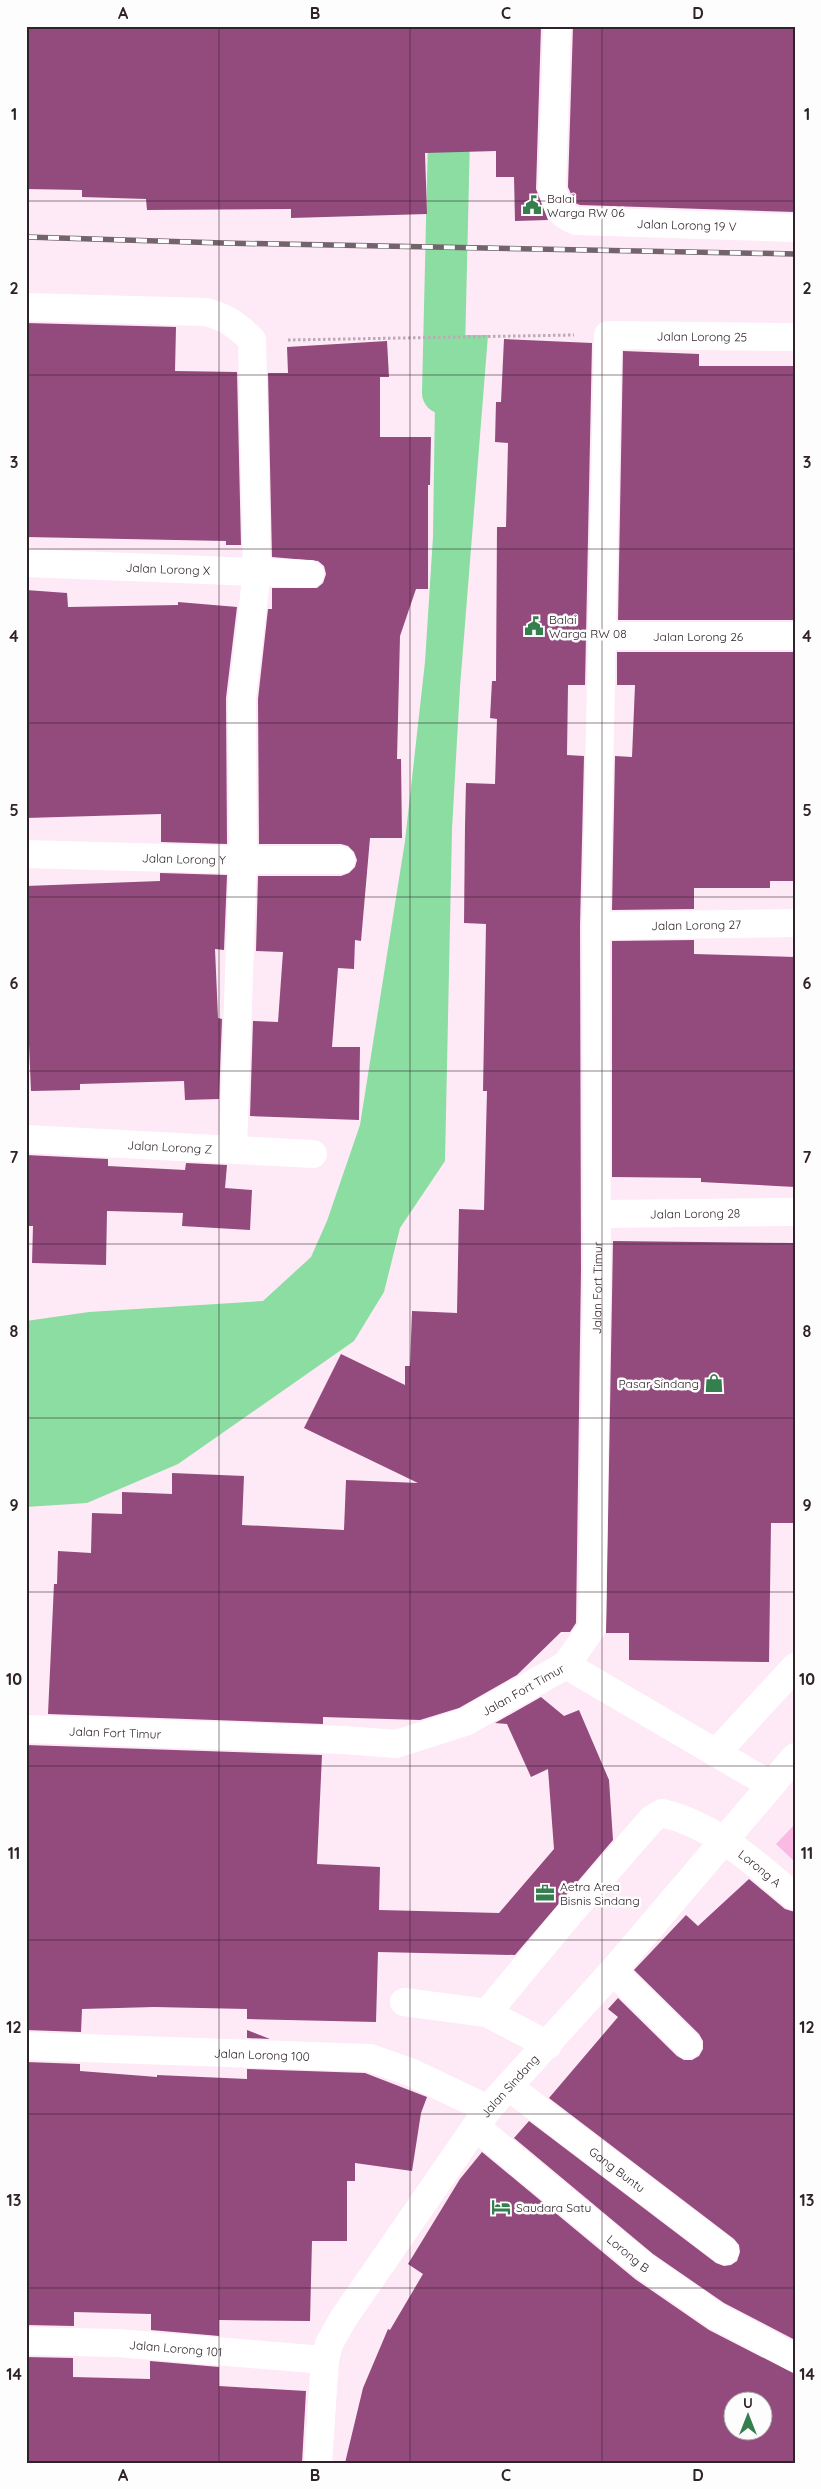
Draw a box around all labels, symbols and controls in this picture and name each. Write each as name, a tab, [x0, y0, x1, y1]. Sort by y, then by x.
text: A	[118, 3, 129, 23]
text: B	[310, 3, 320, 23]
text: C	[501, 3, 511, 23]
text: D	[692, 3, 704, 23]
text: 1	[11, 104, 17, 124]
text: 1	[804, 104, 810, 124]
place label: Balai Warga RW 06	[547, 191, 625, 220]
public building icon: Balai Warga RW 06	[521, 194, 543, 216]
street label: Jalan Lorong 19 V	[637, 215, 737, 234]
text: 2	[9, 278, 19, 298]
text: 2	[802, 278, 812, 298]
street label: Jalan Lorong 25	[657, 328, 747, 344]
text: 3	[10, 452, 18, 472]
text: 3	[803, 452, 811, 472]
street label: Jalan Lorong X	[125, 559, 210, 578]
place label: Balai Warga RW 08	[549, 612, 627, 641]
public building icon: Balai Warga RW 08	[523, 615, 545, 637]
text: 4	[9, 626, 19, 646]
text: 4	[802, 626, 812, 646]
street label: Jalan Lorong 26	[653, 629, 744, 644]
text: 5	[9, 800, 19, 820]
text: 5	[802, 800, 812, 820]
street label: Jalan Lorong Y	[142, 850, 226, 867]
street label: Jalan Lorong 27	[651, 916, 741, 933]
text: 6	[10, 973, 19, 993]
text: 6	[803, 973, 812, 993]
street label: Jalan Lorong Z	[127, 1137, 213, 1156]
text: 7	[10, 1147, 19, 1167]
text: 7	[803, 1147, 812, 1167]
street label: Jalan Lorong 28	[650, 1205, 740, 1221]
street label: Jalan Fort Timur	[589, 1241, 605, 1334]
text: 8	[10, 1321, 19, 1341]
text: 8	[803, 1321, 812, 1341]
shop icon: Pasar Sindang	[703, 1372, 725, 1394]
place label: Pasar Sindang	[619, 1376, 699, 1391]
text: 9	[9, 1495, 19, 1515]
text: 9	[802, 1495, 812, 1515]
street label: Jalan Fort Timur	[479, 1660, 567, 1719]
text: 10	[6, 1669, 22, 1689]
text: 10	[799, 1669, 815, 1689]
street label: Jalan Fort Timur	[68, 1723, 162, 1741]
text: 11	[8, 1843, 20, 1863]
text: 11	[801, 1843, 813, 1863]
street label: Lorong A	[736, 1846, 785, 1890]
place label: Aetra Area Bisnis Sindang	[560, 1879, 640, 1908]
office icon: Aetra Area Bisnis Sindang	[534, 1882, 556, 1904]
text: 12	[6, 2017, 22, 2037]
text: 12	[799, 2017, 815, 2037]
street label: Jalan Lorong 100	[214, 2045, 310, 2063]
street label: Jalan Sindang	[477, 2051, 541, 2120]
street label: Gang Buntu	[586, 2143, 648, 2195]
text: 13	[7, 2190, 21, 2210]
text: 13	[800, 2190, 814, 2210]
hotel icon: Saudara Satu	[490, 2196, 512, 2218]
place label: Saudara Satu	[516, 2200, 591, 2215]
street label: Lorong B	[604, 2231, 653, 2275]
street label: Jalan Lorong 101	[129, 2337, 223, 2359]
text: 14	[6, 2364, 22, 2384]
text: 14	[799, 2364, 815, 2384]
north arrow	[724, 2392, 774, 2442]
text: U	[743, 2394, 753, 2412]
text: A	[118, 2465, 129, 2485]
text: B	[310, 2465, 320, 2485]
text: C	[501, 2465, 511, 2485]
text: D	[692, 2465, 704, 2485]

